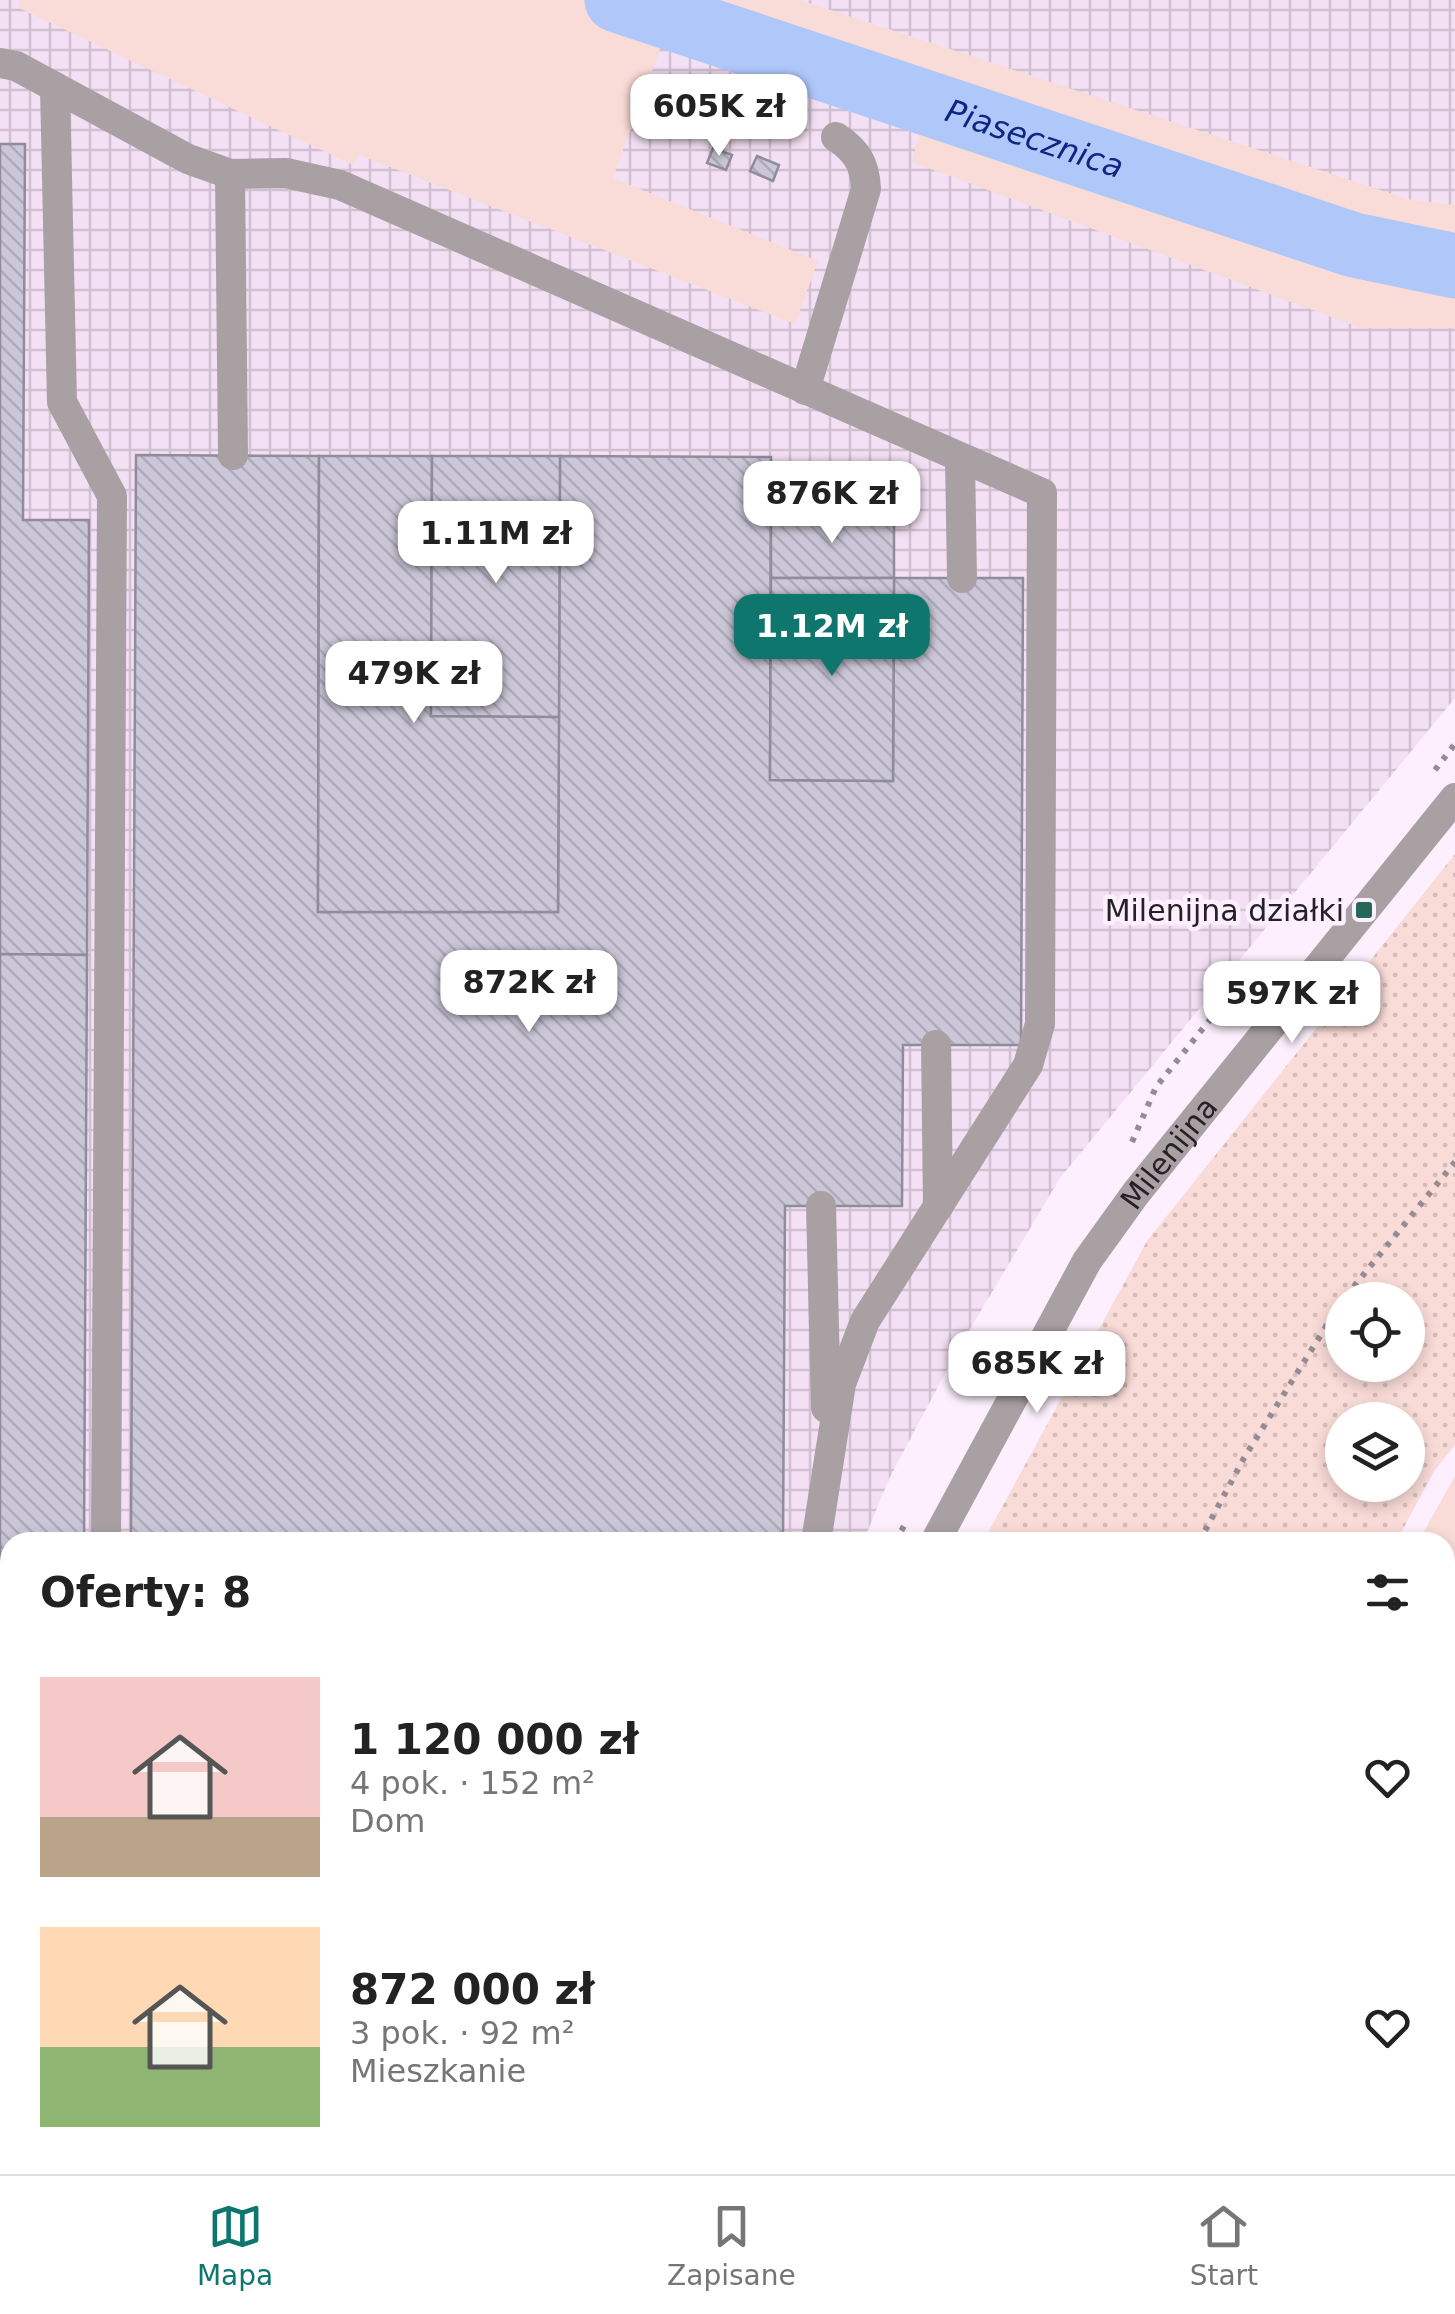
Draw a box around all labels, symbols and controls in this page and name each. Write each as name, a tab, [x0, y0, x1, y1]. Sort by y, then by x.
pin: 605K zł	[627, 74, 811, 159]
text: 605K zł	[652, 87, 786, 125]
water label: Piasecznica	[941, 92, 1128, 186]
pin: 876K zł	[740, 461, 924, 546]
text: 876K zł	[765, 474, 899, 512]
pin: 1.11M zł	[393, 501, 599, 586]
text: 1.11M zł	[420, 514, 572, 552]
pin: 1.12M zł	[729, 594, 935, 679]
text: 1.12M zł	[756, 607, 908, 645]
pin: 479K zł	[322, 641, 506, 726]
text: 479K zł	[347, 654, 481, 692]
place label: Milenijna działki	[1105, 893, 1344, 928]
marker: Milenijna działki	[1353, 899, 1375, 921]
pin: 872K zł	[437, 950, 621, 1035]
pin: 597K zł	[1200, 961, 1384, 1046]
text: 872K zł	[462, 963, 596, 1001]
text: 597K zł	[1225, 974, 1359, 1012]
street label: Milenijna	[1113, 1090, 1224, 1216]
map controls	[1325, 1282, 1425, 1502]
button: locate	[1325, 1282, 1425, 1382]
pin: 685K zł	[945, 1331, 1129, 1416]
text: 685K zł	[970, 1344, 1104, 1382]
button: layers	[1325, 1402, 1425, 1502]
icon: filters	[1360, 1565, 1415, 1620]
text: Oferty: 8	[40, 1568, 251, 1617]
text: 1 120 000 zł	[350, 1715, 638, 1764]
icon: home	[120, 1717, 240, 1837]
icon: heart	[1360, 1750, 1415, 1805]
text: 4 pok. · 152 m²	[350, 1764, 595, 1802]
text: Dom	[350, 1802, 425, 1840]
text: 872 000 zł	[350, 1965, 595, 2014]
icon: home	[120, 1967, 240, 2087]
icon: heart	[1360, 2000, 1415, 2055]
text: 3 pok. · 92 m²	[350, 2014, 575, 2052]
text: Mieszkanie	[350, 2052, 526, 2090]
tab: Mapa	[197, 2199, 273, 2292]
tab: Zapisane	[667, 2199, 796, 2292]
tab: Start	[1190, 2199, 1258, 2292]

